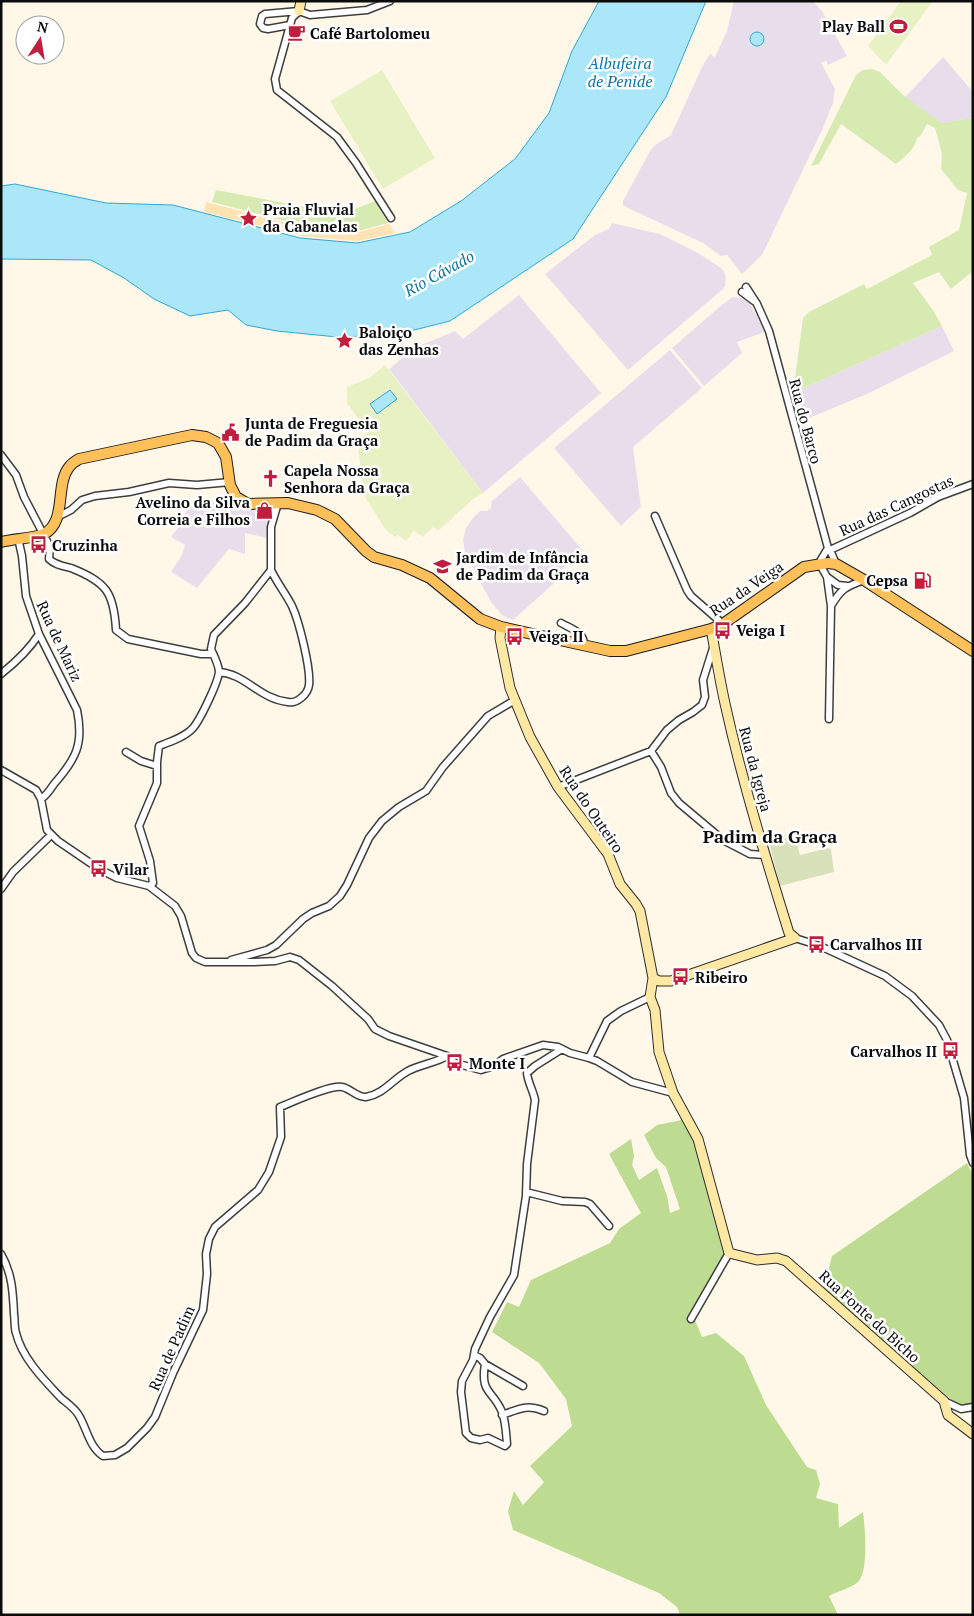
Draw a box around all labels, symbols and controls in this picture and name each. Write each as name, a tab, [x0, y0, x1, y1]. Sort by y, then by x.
north arrow	[15, 15, 65, 65]
text: N	[36, 16, 50, 37]
place label: Play Ball	[822, 16, 885, 36]
sports icon: Play Ball	[889, 16, 909, 36]
cafe icon: Café Bartolomeu	[286, 23, 306, 43]
place label: Café Bartolomeu	[310, 23, 431, 43]
water label: Albufeira de Penide	[587, 52, 653, 92]
place label: Praia Fluvial da Cabanelas	[263, 199, 358, 236]
place icon: Praia Fluvial da Cabanelas	[239, 208, 259, 228]
water label: Rio Cávado	[399, 245, 478, 302]
place label: Baloiço das Zenhas	[359, 322, 439, 359]
place icon: Baloiço das Zenhas	[335, 331, 355, 351]
street label: Rua do Barco	[785, 376, 827, 466]
place label: Junta de Freguesia de Padim da Graça	[245, 413, 379, 450]
public building icon: Junta de Freguesia de Padim da Graça	[221, 422, 241, 442]
place label: Capela Nossa Senhora da Graça	[284, 460, 411, 497]
church icon: Capela Nossa Senhora da Graça	[260, 469, 280, 489]
street label: Rua das Cangostas	[836, 470, 956, 540]
place label: Avelino da Silva Correia e Filhos	[136, 492, 251, 529]
shop icon: Avelino da Silva Correia e Filhos	[254, 501, 274, 521]
bus stop icon: Cruzinha	[28, 535, 48, 555]
place label: Cruzinha	[52, 535, 119, 555]
place label: Jardim de Infância de Padim da Graça	[456, 547, 590, 584]
school or university icon: Jardim de Infância de Padim da Graça	[432, 556, 452, 576]
street label: Rua da Veiga	[705, 556, 787, 620]
place label: Cepsa	[866, 570, 909, 590]
fuel station icon: Cepsa	[912, 570, 932, 590]
street label: Rua de Mariz	[33, 597, 87, 685]
bus stop icon: Veiga I	[712, 620, 732, 640]
place label: Veiga I	[736, 620, 785, 640]
bus stop icon: Veiga II	[505, 626, 525, 646]
place label: Veiga II	[529, 626, 584, 646]
street label: Rua da Igreja	[735, 724, 777, 814]
street label: Rua do Outeiro	[555, 762, 629, 856]
district label: Padim da Graça	[703, 824, 837, 848]
bus stop icon: Vilar	[89, 859, 109, 879]
place label: Vilar	[113, 859, 149, 879]
bus stop icon: Carvalhos III	[806, 934, 826, 954]
place label: Carvalhos III	[830, 934, 923, 954]
bus stop icon: Ribeiro	[671, 967, 691, 987]
place label: Ribeiro	[695, 967, 748, 987]
place label: Carvalhos II	[850, 1041, 937, 1061]
bus stop icon: Carvalhos II	[941, 1041, 961, 1061]
bus stop icon: Monte I	[445, 1053, 465, 1073]
place label: Monte I	[469, 1053, 526, 1073]
street label: Rua Fonte do Bicho	[815, 1265, 925, 1367]
street label: Rua de Padim	[143, 1302, 199, 1394]

